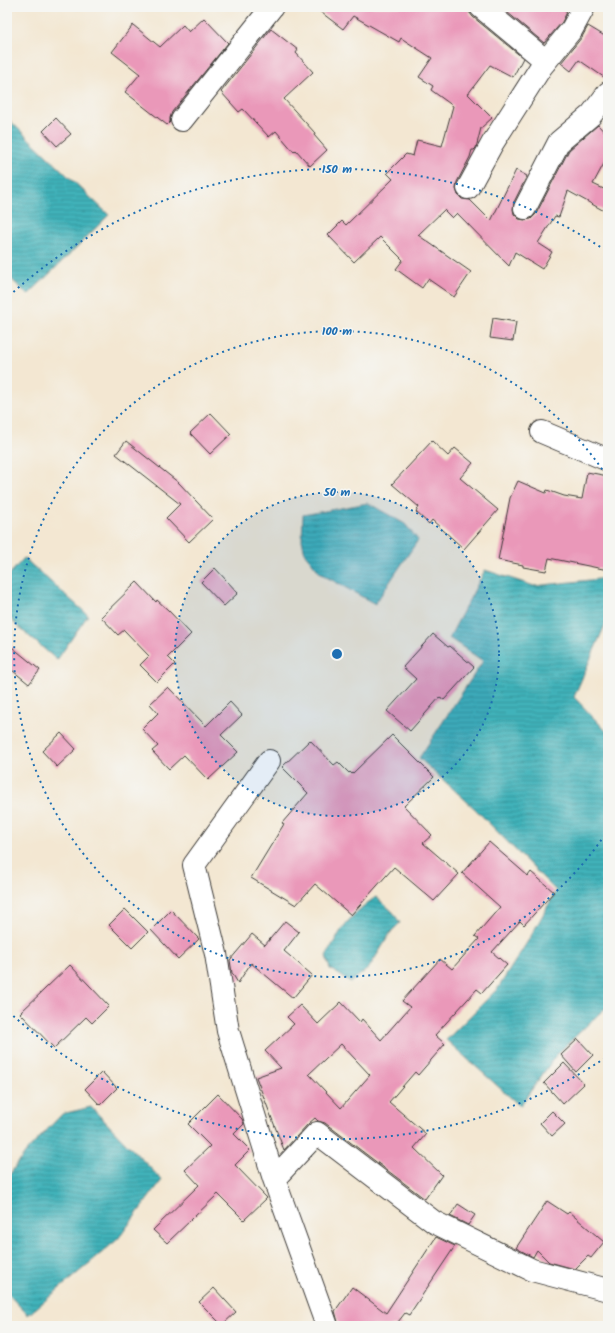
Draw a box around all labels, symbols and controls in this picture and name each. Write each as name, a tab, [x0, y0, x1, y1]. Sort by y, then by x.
text: 150 m	[322, 160, 352, 179]
text: 100 m	[322, 322, 352, 341]
text: 50 m	[323, 483, 351, 502]
centre of rings	[330, 647, 344, 661]

